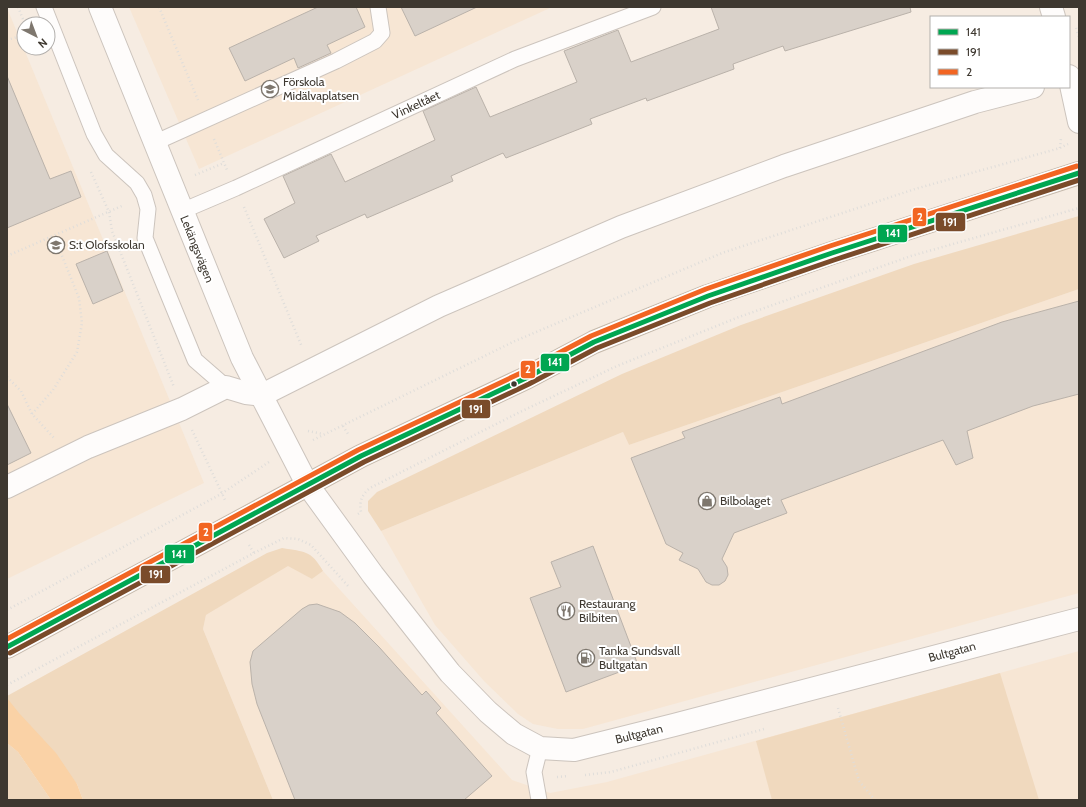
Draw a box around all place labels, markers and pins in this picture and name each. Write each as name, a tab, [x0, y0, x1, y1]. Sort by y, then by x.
place label: Förskola Midälvaplatsen	[283, 74, 359, 103]
school or university icon: Förskola Midälvaplatsen	[260, 79, 280, 99]
school or university icon: S:t Olofsskolan	[46, 235, 66, 255]
place label: S:t Olofsskolan	[69, 237, 145, 252]
unlabelled marker	[509, 379, 519, 389]
shop icon: Bilbolaget	[697, 491, 717, 511]
place label: Bilbolaget	[720, 493, 770, 508]
place label: Restaurang Bilbiten	[579, 596, 636, 625]
restaurant icon: Restaurang Bilbiten	[556, 601, 576, 621]
place label: Tanka Sundsvall Bultgatan	[599, 643, 680, 672]
fuel station icon: Tanka Sundsvall Bultgatan	[576, 648, 596, 668]

